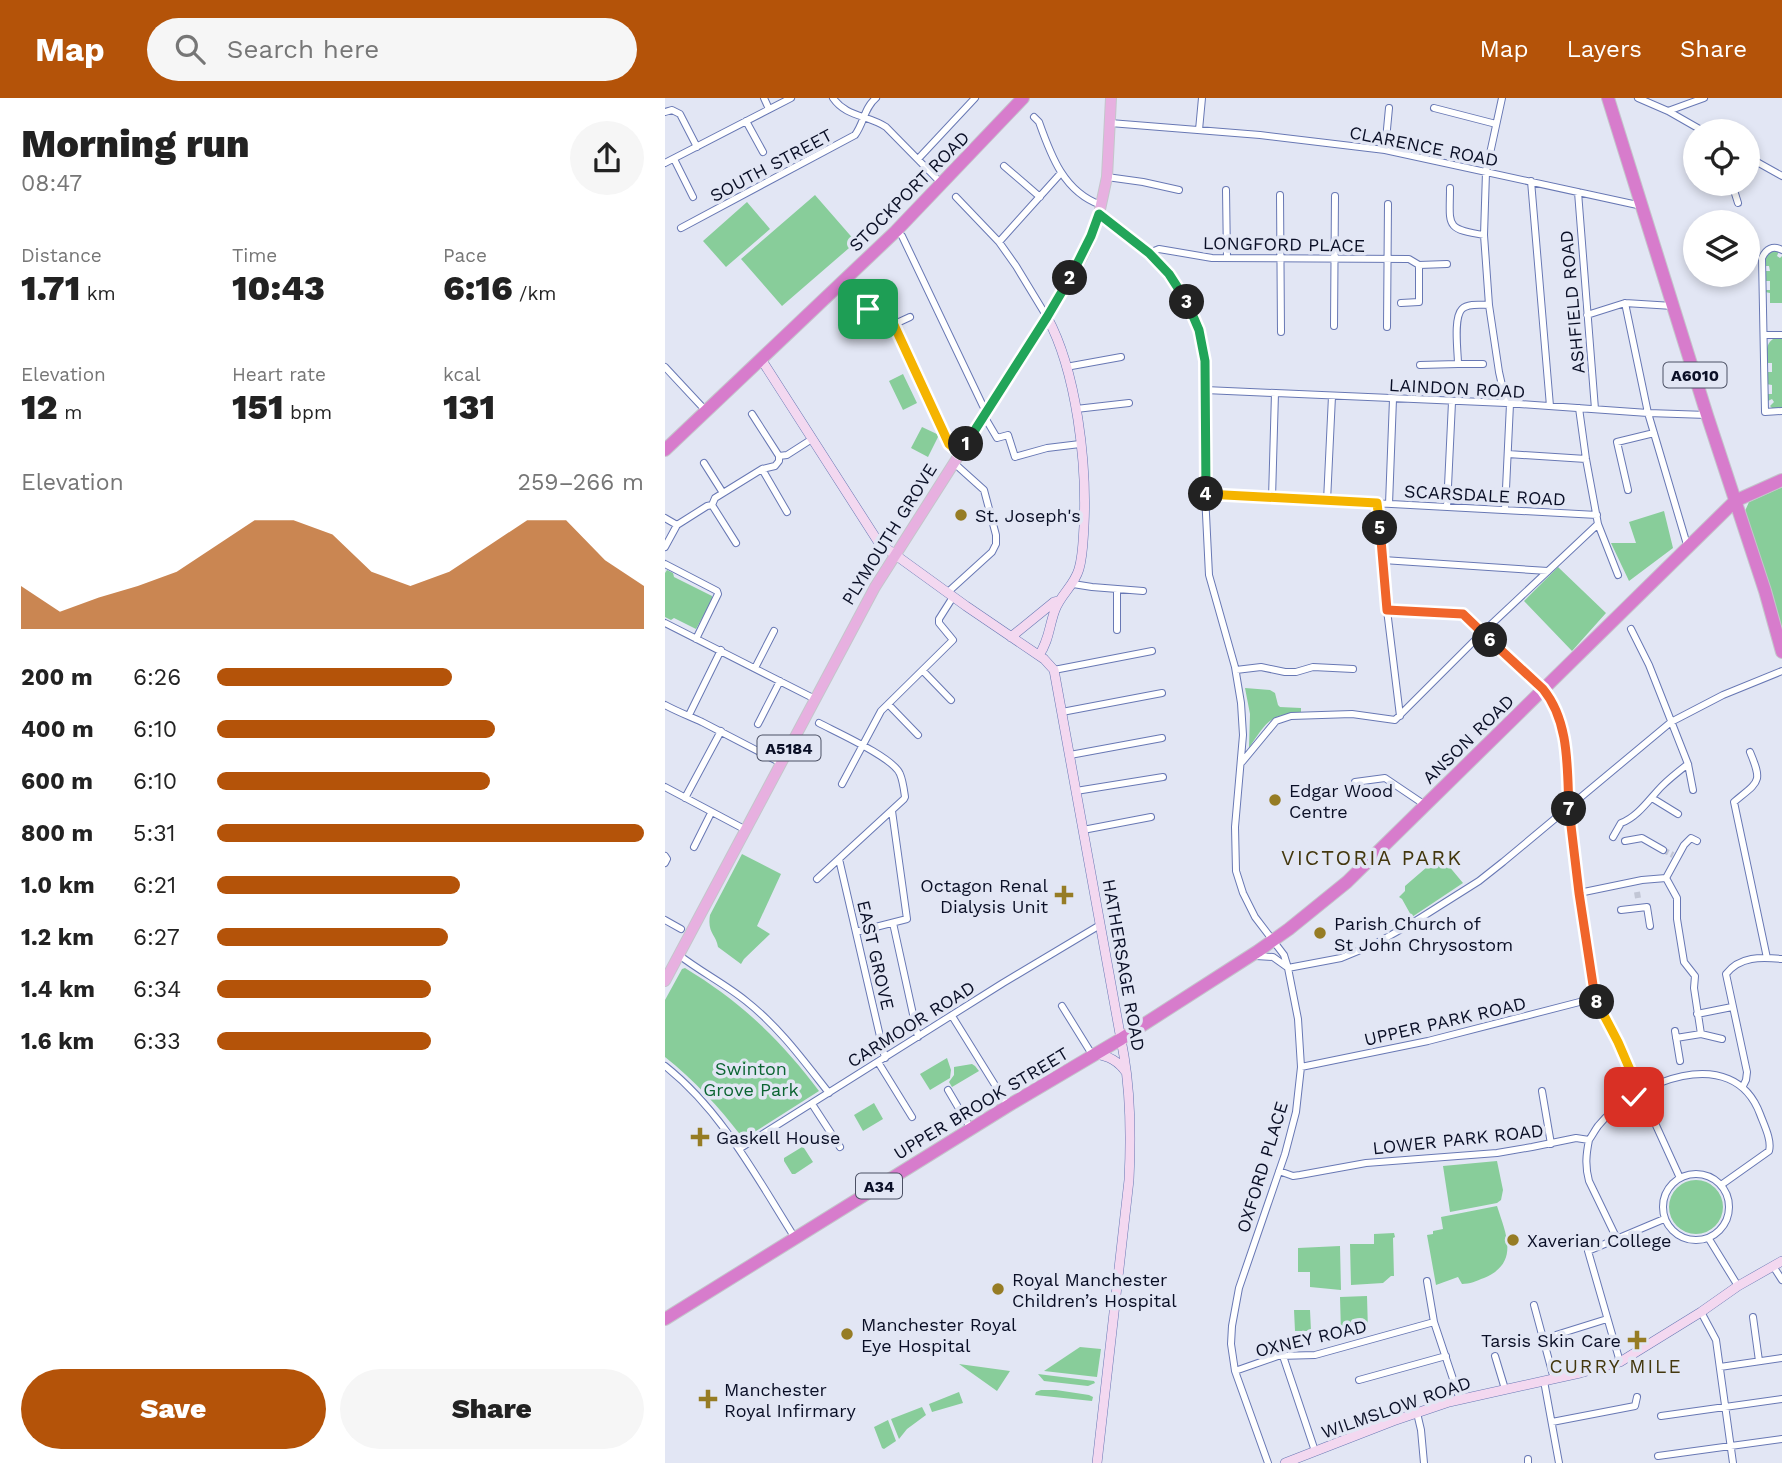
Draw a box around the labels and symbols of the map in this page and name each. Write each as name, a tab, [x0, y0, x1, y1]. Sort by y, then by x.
street label: CLARENCE ROAD	[1348, 121, 1500, 171]
street label: SOUTH STREET	[706, 124, 836, 206]
street label: STOCKPORT ROAD	[844, 126, 974, 256]
street label: ASHFIELD ROAD	[1555, 229, 1589, 375]
street label: LONGFORD PLACE	[1203, 232, 1365, 256]
pin: 2	[1053, 260, 1087, 296]
pin	[838, 279, 898, 339]
pin: 3	[1169, 284, 1205, 320]
road number: A6010	[1663, 362, 1727, 388]
street label: LAINDON ROAD	[1388, 374, 1526, 402]
pin: 1	[949, 426, 983, 462]
street label: PLYMOUTH GROVE	[837, 459, 941, 609]
pin: 4	[1189, 476, 1223, 512]
street label: SCARSDALE ROAD	[1404, 480, 1566, 510]
place label: St. Joseph's	[975, 505, 1081, 526]
marker: St. Joseph's	[953, 507, 969, 523]
pin: 5	[1363, 510, 1397, 546]
pin: 6	[1473, 622, 1507, 658]
street label: ANSON ROAD	[1418, 690, 1518, 788]
road number: A5184	[757, 736, 821, 761]
place label: Edgar Wood Centre	[1289, 780, 1393, 822]
marker: Edgar Wood Centre	[1267, 792, 1283, 808]
pin: 7	[1551, 792, 1587, 826]
district label: VICTORIA PARK	[1281, 845, 1463, 870]
place label: Octagon Renal Dialysis Unit	[920, 875, 1048, 917]
street label: HATHERSAGE ROAD	[1099, 877, 1149, 1053]
marker: Octagon Renal Dialysis Unit	[1054, 885, 1074, 905]
street label: EAST GROVE	[853, 898, 899, 1012]
place label: Parish Church of St John Chrysostom	[1334, 913, 1513, 955]
marker: Parish Church of St John Chrysostom	[1312, 925, 1328, 941]
street label: CARMOOR ROAD	[843, 976, 979, 1072]
pin: 8	[1579, 984, 1615, 1020]
street label: UPPER PARK ROAD	[1362, 992, 1528, 1050]
street label: UPPER BROOK STREET	[890, 1042, 1072, 1164]
park label: Swinton Grove Park	[703, 1058, 799, 1100]
pin	[1604, 1067, 1664, 1127]
street label: OXFORD PLACE	[1232, 1099, 1292, 1235]
street label: LOWER PARK ROAD	[1371, 1120, 1545, 1158]
marker: Gaskell House	[690, 1127, 710, 1147]
place label: Gaskell House	[716, 1127, 840, 1148]
road number: A34	[856, 1174, 902, 1198]
place label: Xaverian College	[1527, 1230, 1671, 1251]
marker: Xaverian College	[1505, 1232, 1521, 1248]
place label: Royal Manchester Children’s Hospital	[1012, 1269, 1177, 1311]
marker: Royal Manchester Children’s Hospital	[990, 1281, 1006, 1297]
place label: Manchester Royal Eye Hospital	[861, 1314, 1017, 1356]
street label: OXNEY ROAD	[1253, 1315, 1369, 1361]
marker: Manchester Royal Eye Hospital	[839, 1326, 855, 1342]
place label: Tarsis Skin Care	[1481, 1330, 1621, 1351]
marker: Tarsis Skin Care	[1627, 1330, 1647, 1350]
district label: CURRY MILE	[1549, 1355, 1683, 1378]
street label: WILMSLOW ROAD	[1318, 1372, 1474, 1442]
place label: Manchester Royal Infirmary	[724, 1379, 857, 1421]
marker: Manchester Royal Infirmary	[698, 1389, 718, 1409]

